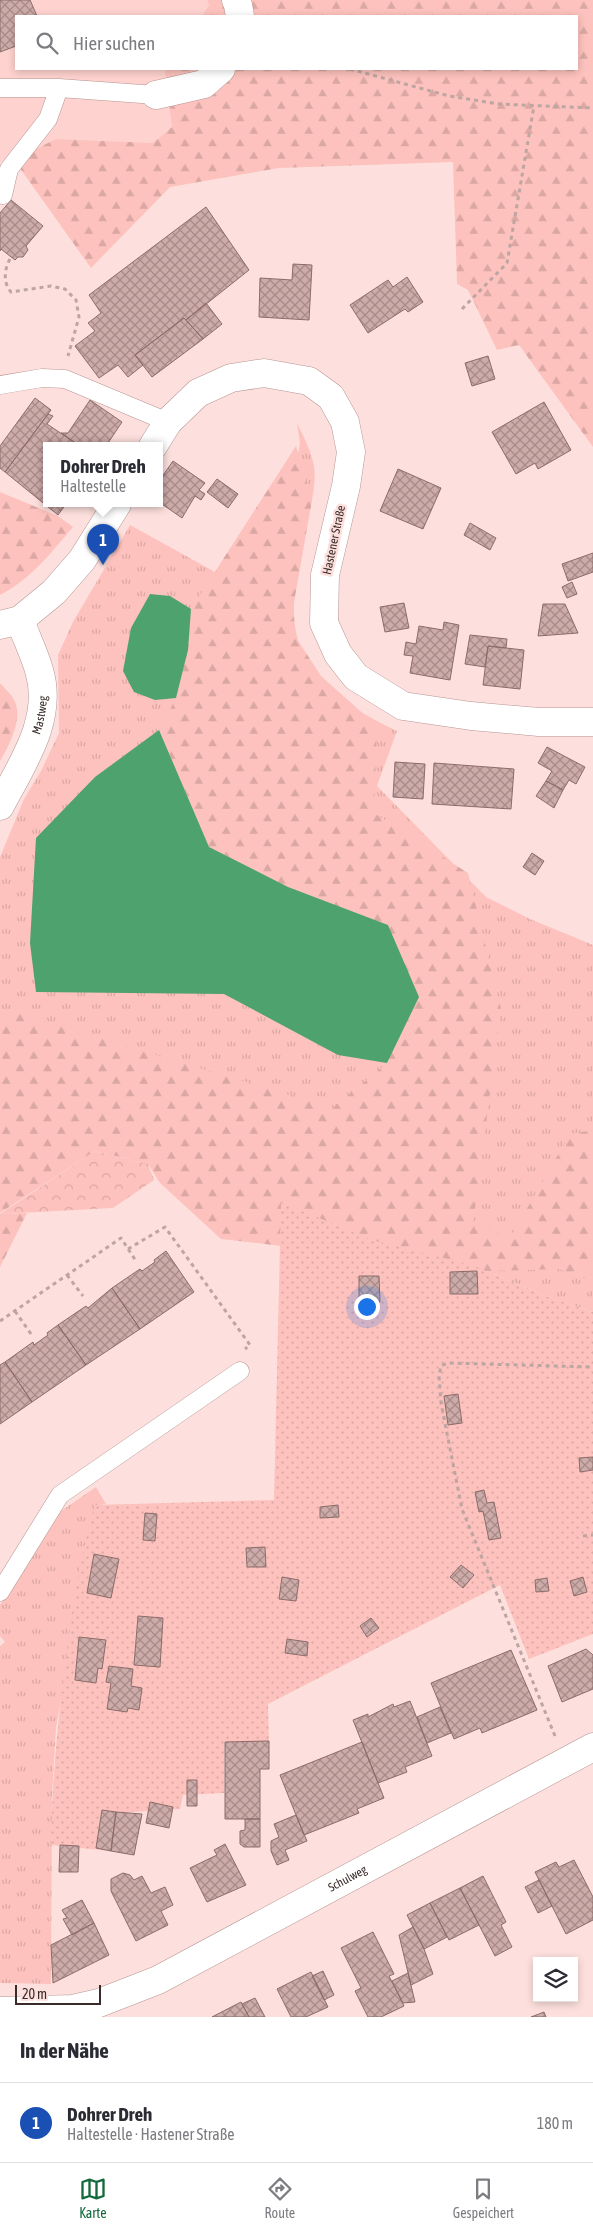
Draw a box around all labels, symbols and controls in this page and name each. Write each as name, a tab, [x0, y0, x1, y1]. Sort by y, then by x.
search box	[15, 15, 578, 70]
icon: search	[33, 29, 61, 57]
text: Hier suchen	[73, 32, 155, 54]
popup	[43, 442, 163, 507]
text: Dohrer Dreh	[60, 455, 146, 477]
text: Haltestelle	[60, 477, 126, 495]
street label: Hastener Straße	[320, 504, 348, 576]
pin: 1	[87, 524, 119, 565]
street label: Mastweg	[29, 695, 50, 736]
your location	[354, 1294, 380, 1320]
street label: Schulweg	[326, 1862, 370, 1895]
map controls	[533, 1957, 578, 2002]
button: layers	[533, 1957, 578, 2002]
scale bar	[15, 1982, 101, 2005]
text: 20 m	[22, 1986, 47, 2002]
text: In der Nähe	[20, 2038, 109, 2062]
text: Dohrer Dreh	[67, 2103, 152, 2125]
text: 1	[32, 2114, 40, 2132]
text: 180 m	[537, 2114, 573, 2132]
text: Haltestelle · Hastener Straße	[67, 2125, 234, 2143]
tab: Karte	[79, 2175, 107, 2221]
tab: Route	[265, 2175, 295, 2221]
tab: Gespeichert	[453, 2175, 514, 2221]

